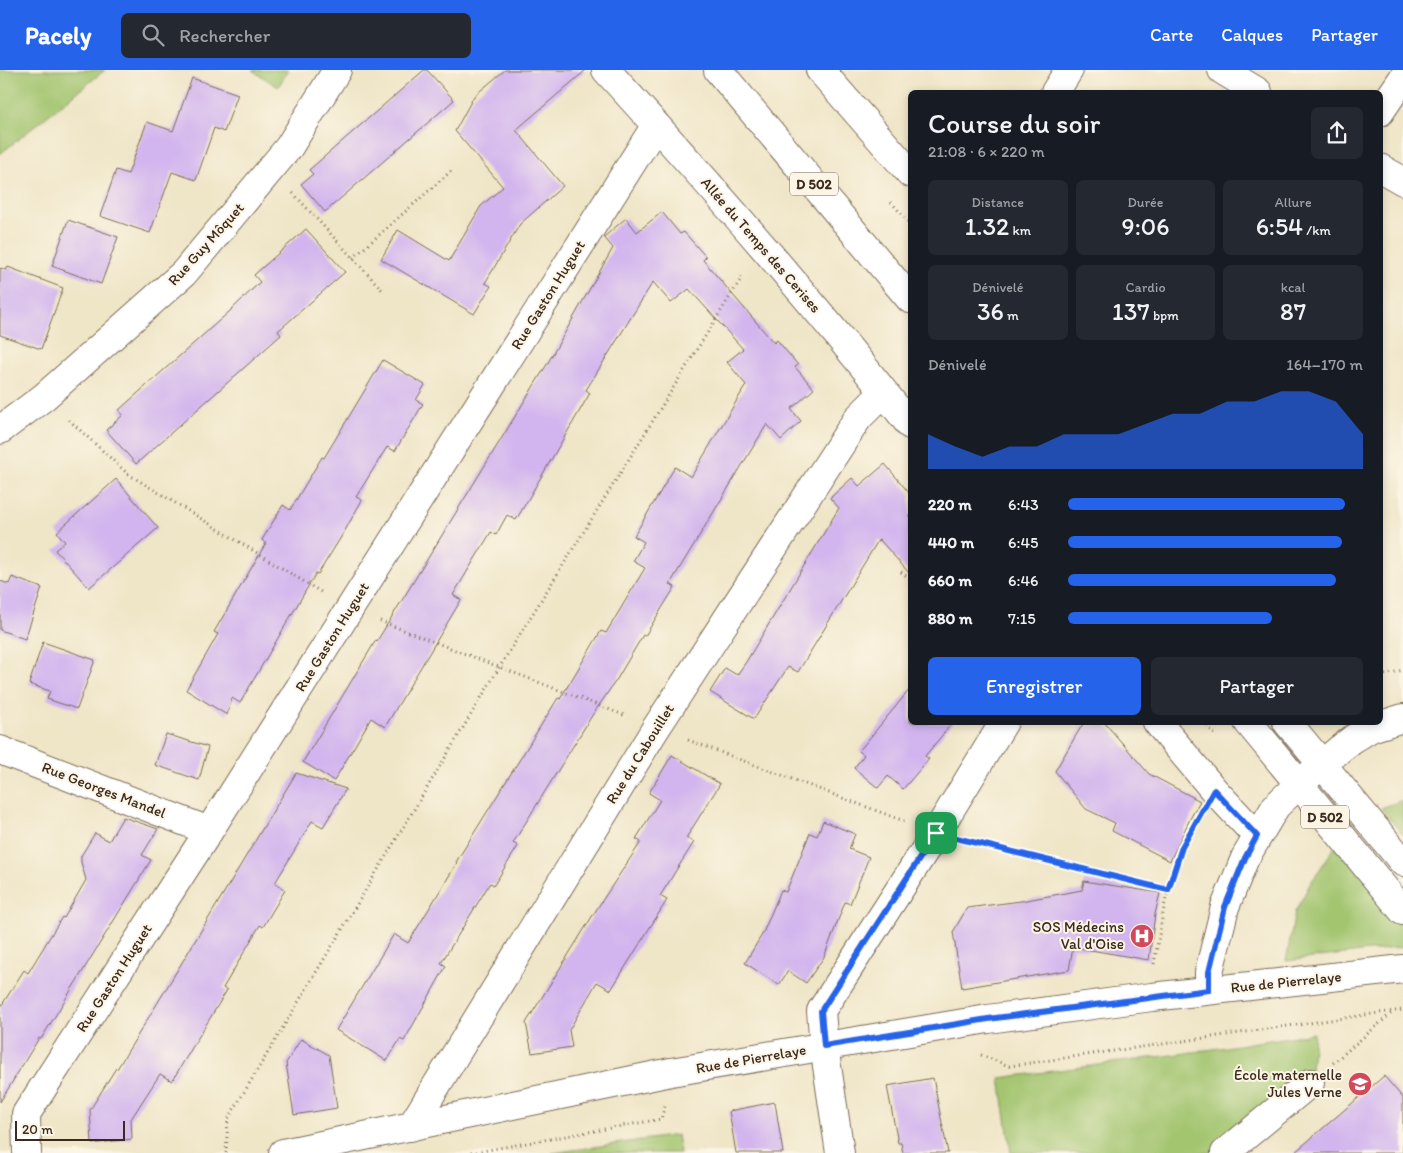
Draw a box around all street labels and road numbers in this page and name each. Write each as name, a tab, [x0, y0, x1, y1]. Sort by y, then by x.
road number: D 502	[790, 172, 838, 196]
street label: Allée du Temps des Cerises	[697, 174, 825, 317]
street label: Rue Guy Môquet	[164, 199, 248, 289]
street label: Rue Gaston Huguet	[507, 237, 589, 353]
street label: Rue Gaston Huguet	[291, 579, 373, 695]
street label: Rue du Cabouillet	[602, 701, 678, 807]
street label: Rue Georges Mandel	[39, 758, 169, 822]
road number: D 502	[1301, 806, 1349, 829]
street label: Rue Gaston Huguet	[72, 920, 156, 1035]
street label: Rue de Pierrelaye	[1230, 967, 1342, 997]
street label: Rue de Pierrelaye	[695, 1040, 807, 1078]

